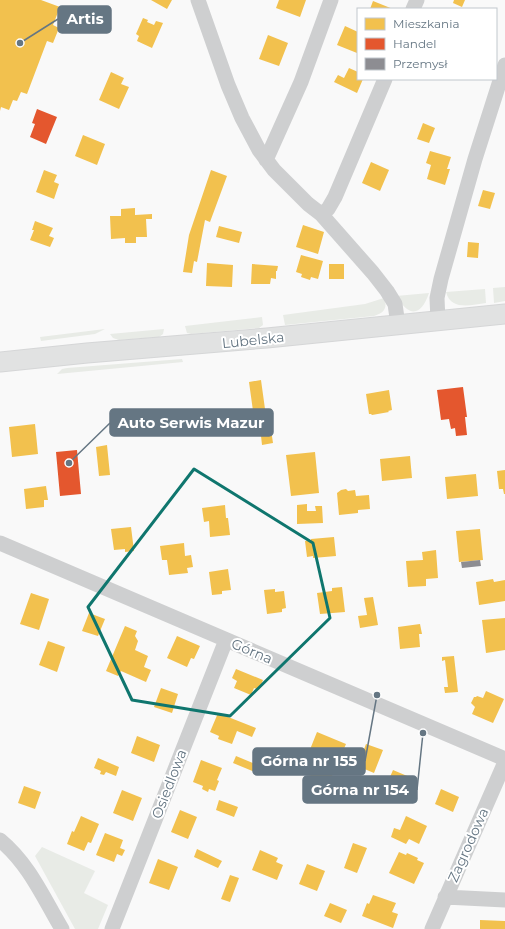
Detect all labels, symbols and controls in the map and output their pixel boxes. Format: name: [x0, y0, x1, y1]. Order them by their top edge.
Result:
callout: Artis: [58, 6, 111, 33]
legend: [357, 8, 497, 80]
text: Artis: [65, 9, 104, 28]
text: Mieszkania: [393, 16, 459, 31]
text: Handel: [393, 36, 437, 51]
text: Przemysł: [393, 56, 448, 71]
street label: Lubelska: [221, 328, 285, 352]
callout: Auto Serwis Mazur: [110, 409, 273, 436]
text: Auto Serwis Mazur: [117, 413, 265, 432]
street label: Górna: [229, 634, 275, 668]
street label: Osiedlowa: [148, 747, 190, 821]
callout: Górna nr 155: [253, 748, 365, 775]
text: Górna nr 155: [261, 751, 357, 770]
callout: Górna nr 154: [303, 776, 417, 803]
text: Górna nr 154: [311, 780, 410, 799]
street label: Zagrodowa: [444, 805, 492, 885]

